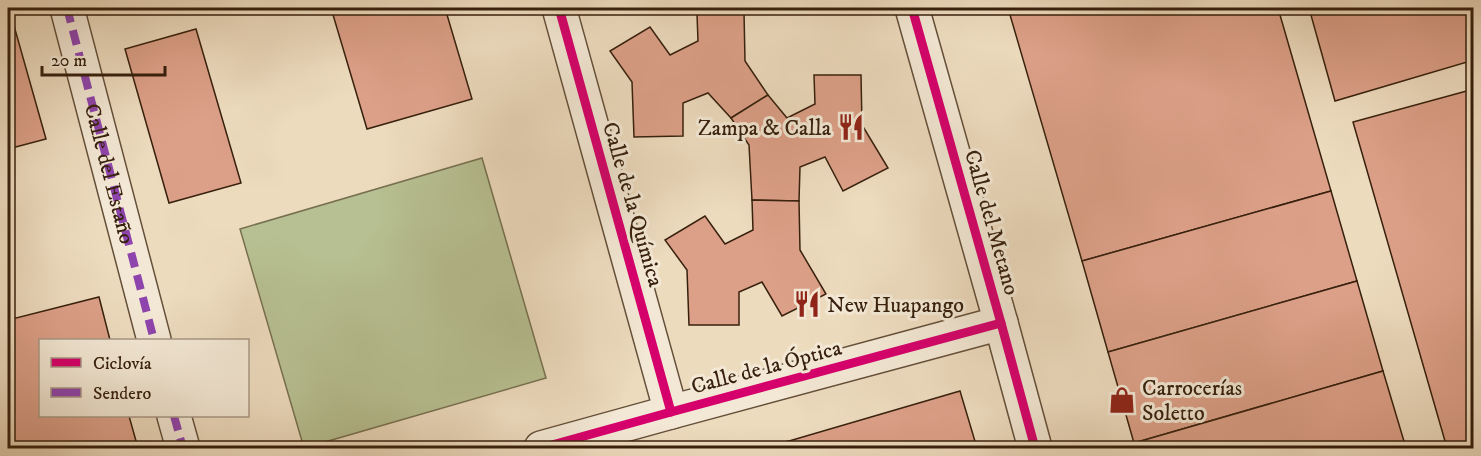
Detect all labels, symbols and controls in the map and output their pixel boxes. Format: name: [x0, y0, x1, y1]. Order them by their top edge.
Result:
scale bar: [42, 39, 165, 77]
text: 20 m: [51, 50, 87, 72]
street label: Calle del Estaño: [78, 101, 140, 247]
restaurant icon: Zampa & Calla: [836, 112, 866, 142]
place label: Zampa & Calla: [698, 115, 832, 142]
street label: Calle de la Química: [596, 119, 669, 290]
street label: Calle del Metano: [958, 147, 1025, 298]
restaurant icon: New Huapango: [792, 289, 822, 319]
place label: New Huapango: [827, 292, 964, 319]
street label: Calle de la Óptica: [688, 333, 845, 400]
legend: [39, 339, 249, 417]
text: Ciclovía: [93, 353, 152, 375]
place label: Carrocerías Soletto: [1142, 375, 1242, 427]
text: Sendero: [93, 383, 151, 405]
shop icon: Carrocerías Soletto: [1107, 385, 1137, 415]

